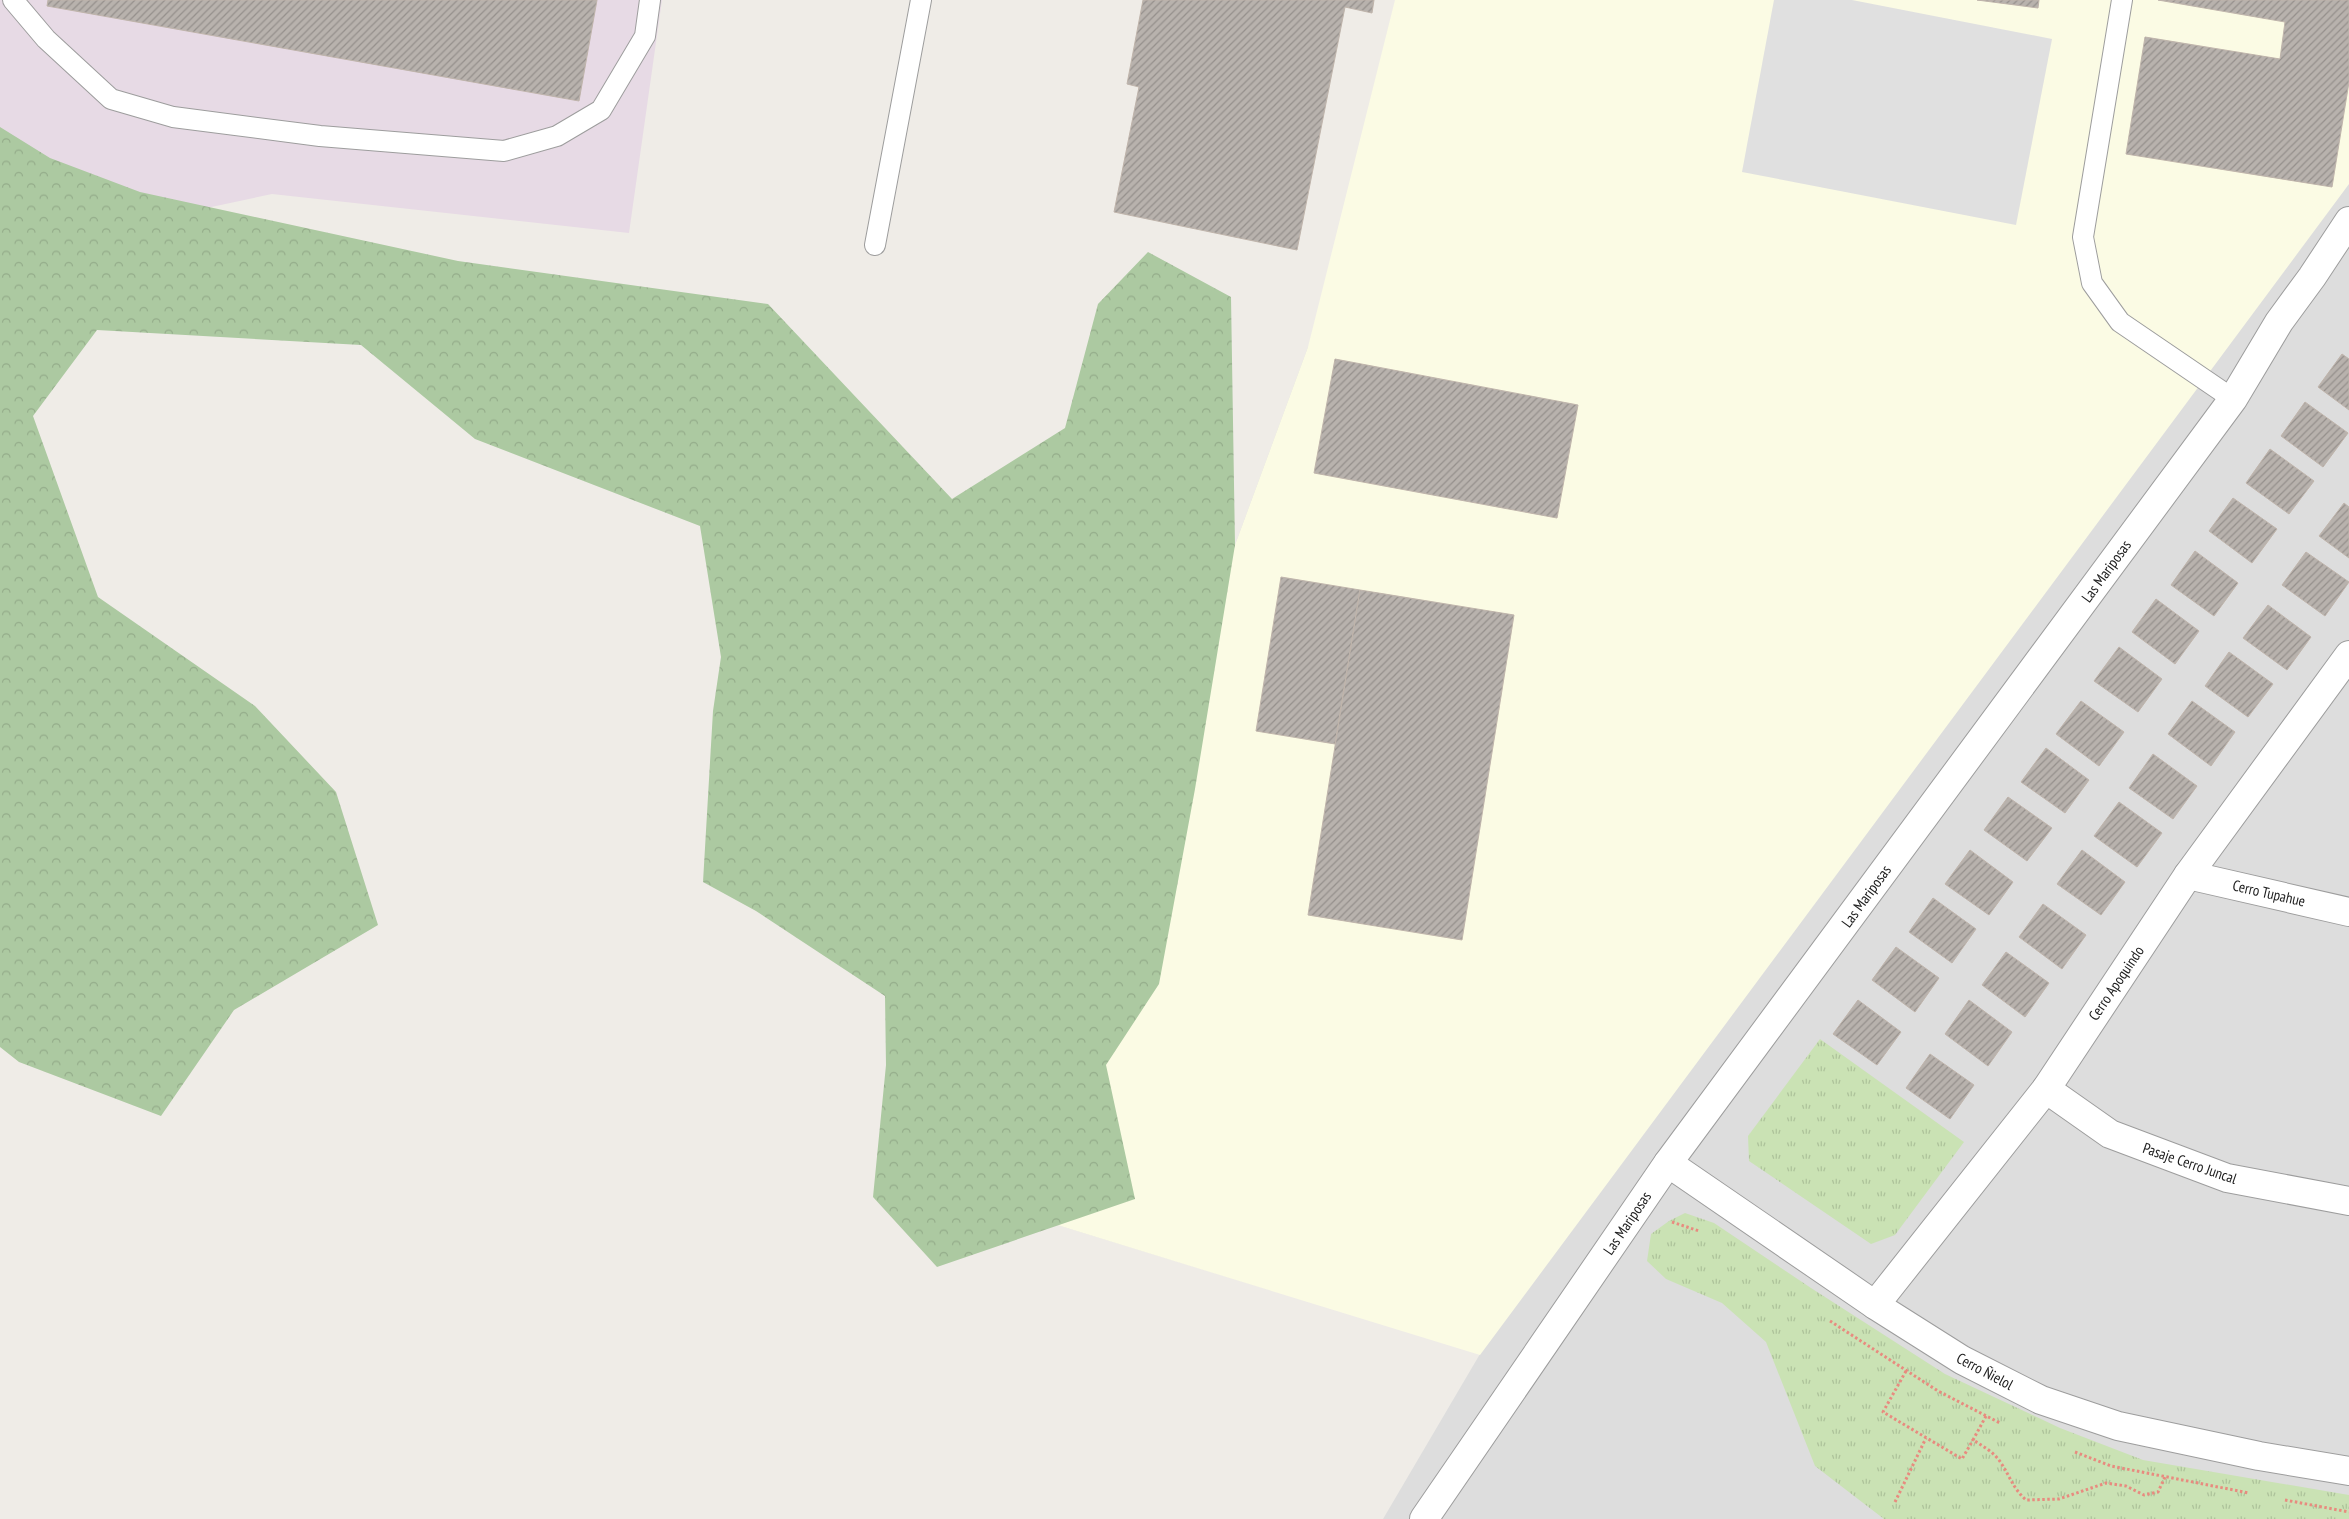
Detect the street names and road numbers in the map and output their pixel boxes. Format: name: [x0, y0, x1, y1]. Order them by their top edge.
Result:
street label: Las Mariposas: [2077, 536, 2135, 606]
street label: Las Mariposas: [1837, 861, 1895, 931]
street label: Cerro Tupahue: [2231, 875, 2307, 911]
street label: Cerro Apoquindo: [2084, 942, 2148, 1024]
street label: Pasaje Cerro Juncal: [2141, 1138, 2240, 1188]
street label: Las Mariposas: [1599, 1188, 1655, 1258]
street label: Cerro Ñielol: [1953, 1348, 2017, 1394]

